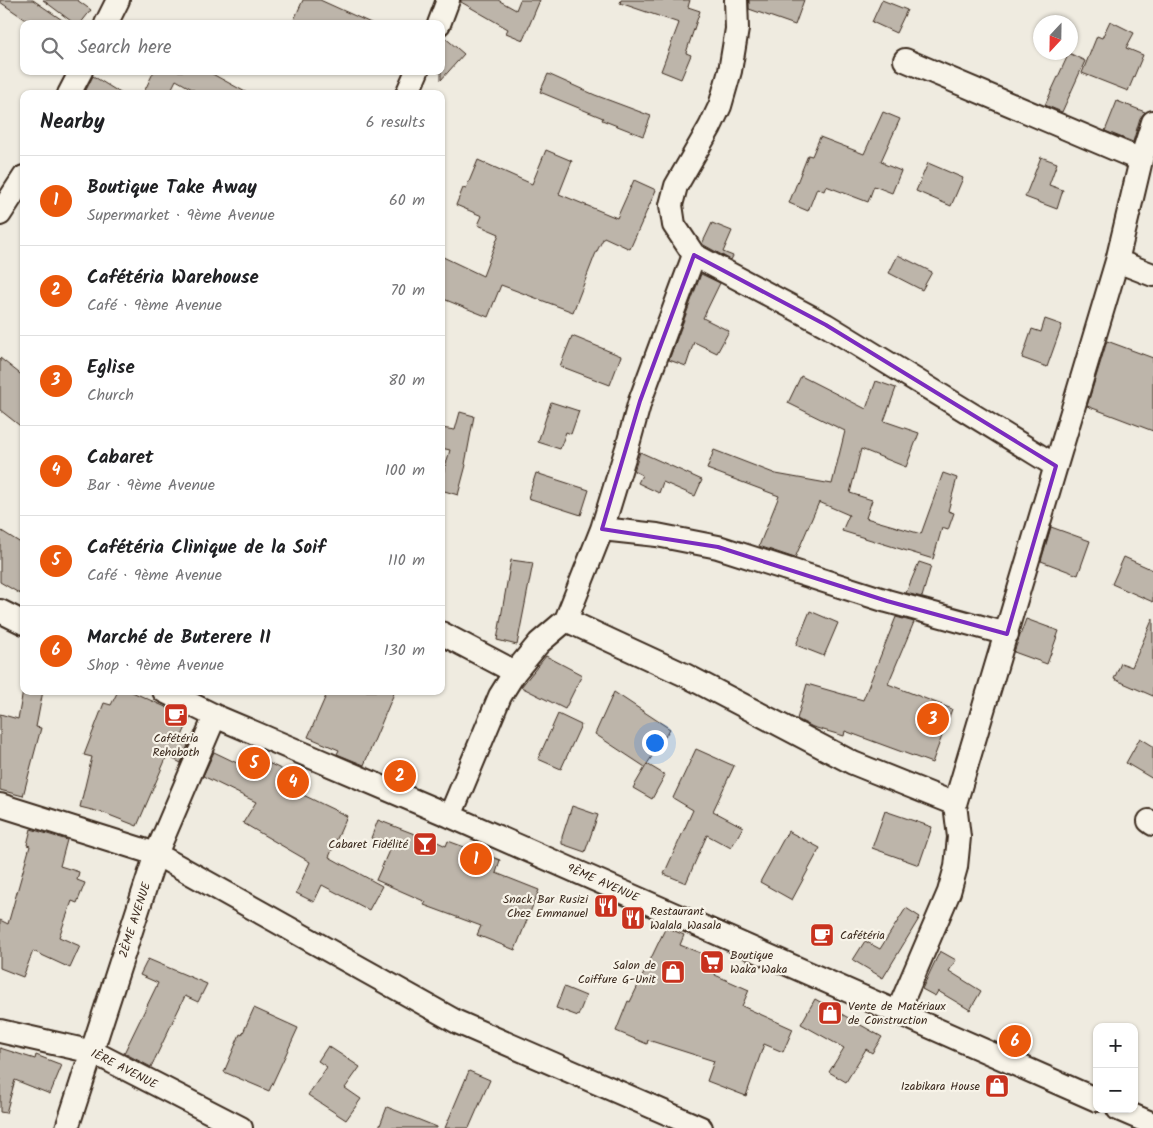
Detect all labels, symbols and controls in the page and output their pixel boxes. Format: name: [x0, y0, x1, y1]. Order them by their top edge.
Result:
north arrow: [1033, 15, 1078, 60]
search box: [20, 20, 445, 75]
text: Search here: [78, 33, 172, 63]
icon: search: [38, 34, 66, 62]
text: Nearby: [40, 106, 105, 139]
text: 6 results: [366, 110, 425, 135]
text: Boutique Take Away: [87, 173, 257, 203]
text: 1: [54, 188, 58, 213]
text: 60 m: [389, 188, 425, 213]
text: Supermarket · 9ème Avenue: [87, 203, 275, 228]
text: Cafétéria Warehouse: [87, 263, 259, 293]
text: 2: [51, 278, 61, 303]
text: 70 m: [390, 278, 425, 303]
text: Café · 9ème Avenue: [87, 293, 222, 318]
text: Eglise: [87, 353, 135, 383]
text: 3: [52, 368, 60, 393]
text: 80 m: [388, 368, 425, 393]
text: Church: [87, 383, 134, 408]
text: Cabaret: [87, 443, 154, 473]
text: 4: [52, 458, 60, 483]
text: 100 m: [385, 458, 425, 483]
text: Bar · 9ème Avenue: [87, 473, 215, 498]
text: Cafétéria Clinique de la Soif: [87, 533, 325, 563]
text: 5: [52, 548, 60, 573]
text: 110 m: [388, 548, 425, 573]
text: Café · 9ème Avenue: [87, 563, 222, 588]
text: Marché de Buterere II: [87, 623, 271, 653]
text: 6: [52, 638, 60, 663]
text: 130 m: [384, 638, 425, 663]
text: Shop · 9ème Avenue: [87, 653, 224, 678]
pin: 3: [917, 700, 949, 738]
cafe icon: Cafétéria Rehoboth: [163, 702, 189, 728]
place label: Cafétéria Rehoboth: [152, 729, 200, 762]
your location: [642, 730, 668, 756]
pin: 5: [238, 744, 270, 782]
pin: 2: [384, 757, 416, 795]
pin: 4: [277, 763, 309, 801]
bar icon: Cabaret Fidélité: [412, 831, 438, 857]
place label: Cabaret Fidélité: [328, 835, 409, 854]
pin: 1: [460, 840, 492, 878]
street label: 9ÈME AVENUE: [564, 859, 643, 908]
street label: 2ÈME AVENUE: [114, 879, 156, 960]
place label: Snack Bar Rusizi Chez Emmanuel: [503, 890, 589, 923]
restaurant icon: Snack Bar Rusizi Chez Emmanuel: [593, 893, 619, 919]
place label: Restaurant Walala Wasala: [650, 902, 722, 935]
restaurant icon: Restaurant Walala Wasala: [620, 905, 646, 931]
cafe icon: Cafétéria: [809, 922, 835, 948]
place label: Cafétéria: [840, 926, 885, 945]
place label: Boutique Waka Waka: [730, 946, 788, 979]
supermarket icon: Boutique Waka Waka: [699, 949, 725, 975]
place label: Salon de Coiffure G-Unit: [578, 956, 657, 989]
shop icon: Salon de Coiffure G-Unit: [660, 959, 686, 985]
place label: Vente de Matériaux de Construction: [848, 997, 946, 1030]
shop icon: Vente de Matériaux de Construction: [817, 1000, 843, 1026]
pin: 6: [999, 1022, 1031, 1060]
map controls: [1093, 1023, 1138, 1113]
button: +: [1093, 1023, 1138, 1068]
street label: 1ÈRE AVENUE: [87, 1044, 162, 1094]
button: −: [1093, 1068, 1138, 1113]
shop icon: Izabikara House: [984, 1073, 1010, 1099]
place label: Izabikara House: [901, 1077, 981, 1096]

